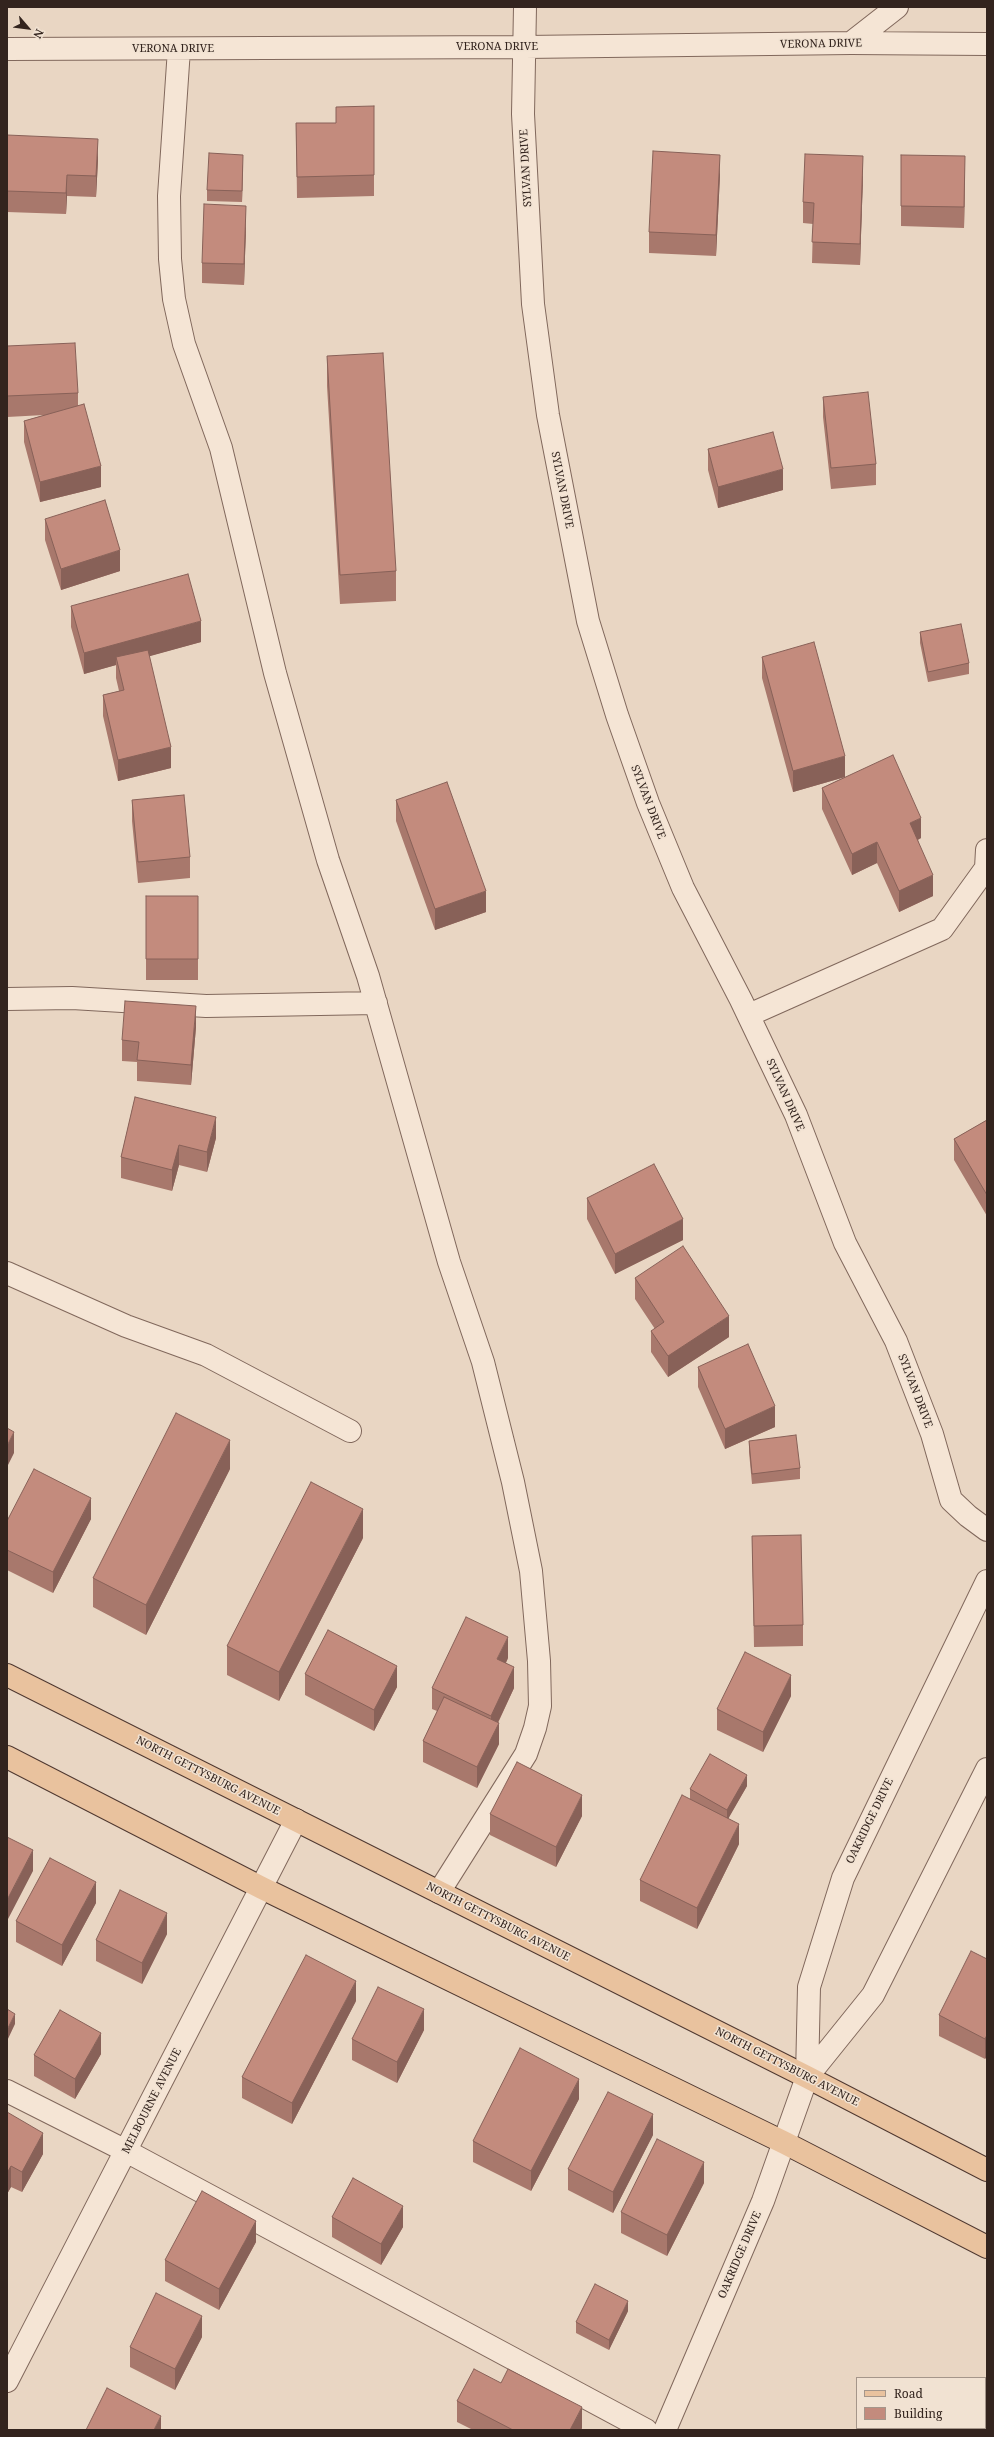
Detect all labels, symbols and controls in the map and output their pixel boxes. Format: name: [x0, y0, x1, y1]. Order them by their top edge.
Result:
north arrow: [8, 8, 48, 48]
text: N: [30, 27, 48, 41]
street label: VERONA DRIVE: [780, 37, 862, 51]
street label: VERONA DRIVE: [456, 40, 538, 54]
street label: VERONA DRIVE: [132, 42, 214, 56]
street label: SYLVAN DRIVE: [517, 129, 535, 207]
street label: SYLVAN DRIVE: [548, 450, 576, 530]
street label: SYLVAN DRIVE: [628, 763, 668, 841]
street label: SYLVAN DRIVE: [763, 1057, 807, 1133]
street label: SYLVAN DRIVE: [895, 1352, 935, 1430]
street label: NORTH GETTYSBURG AVENUE: [134, 1734, 282, 1818]
street label: OAKRIDGE DRIVE: [844, 1776, 896, 1866]
street label: NORTH GETTYSBURG AVENUE: [424, 1880, 572, 1964]
street label: NORTH GETTYSBURG AVENUE: [713, 2025, 861, 2109]
street label: MELBOURNE AVENUE: [120, 2046, 184, 2156]
street label: OAKRIDGE DRIVE: [716, 2209, 764, 2301]
legend: [856, 2377, 986, 2429]
text: Road: [894, 2385, 923, 2402]
text: Building: [894, 2405, 942, 2422]

